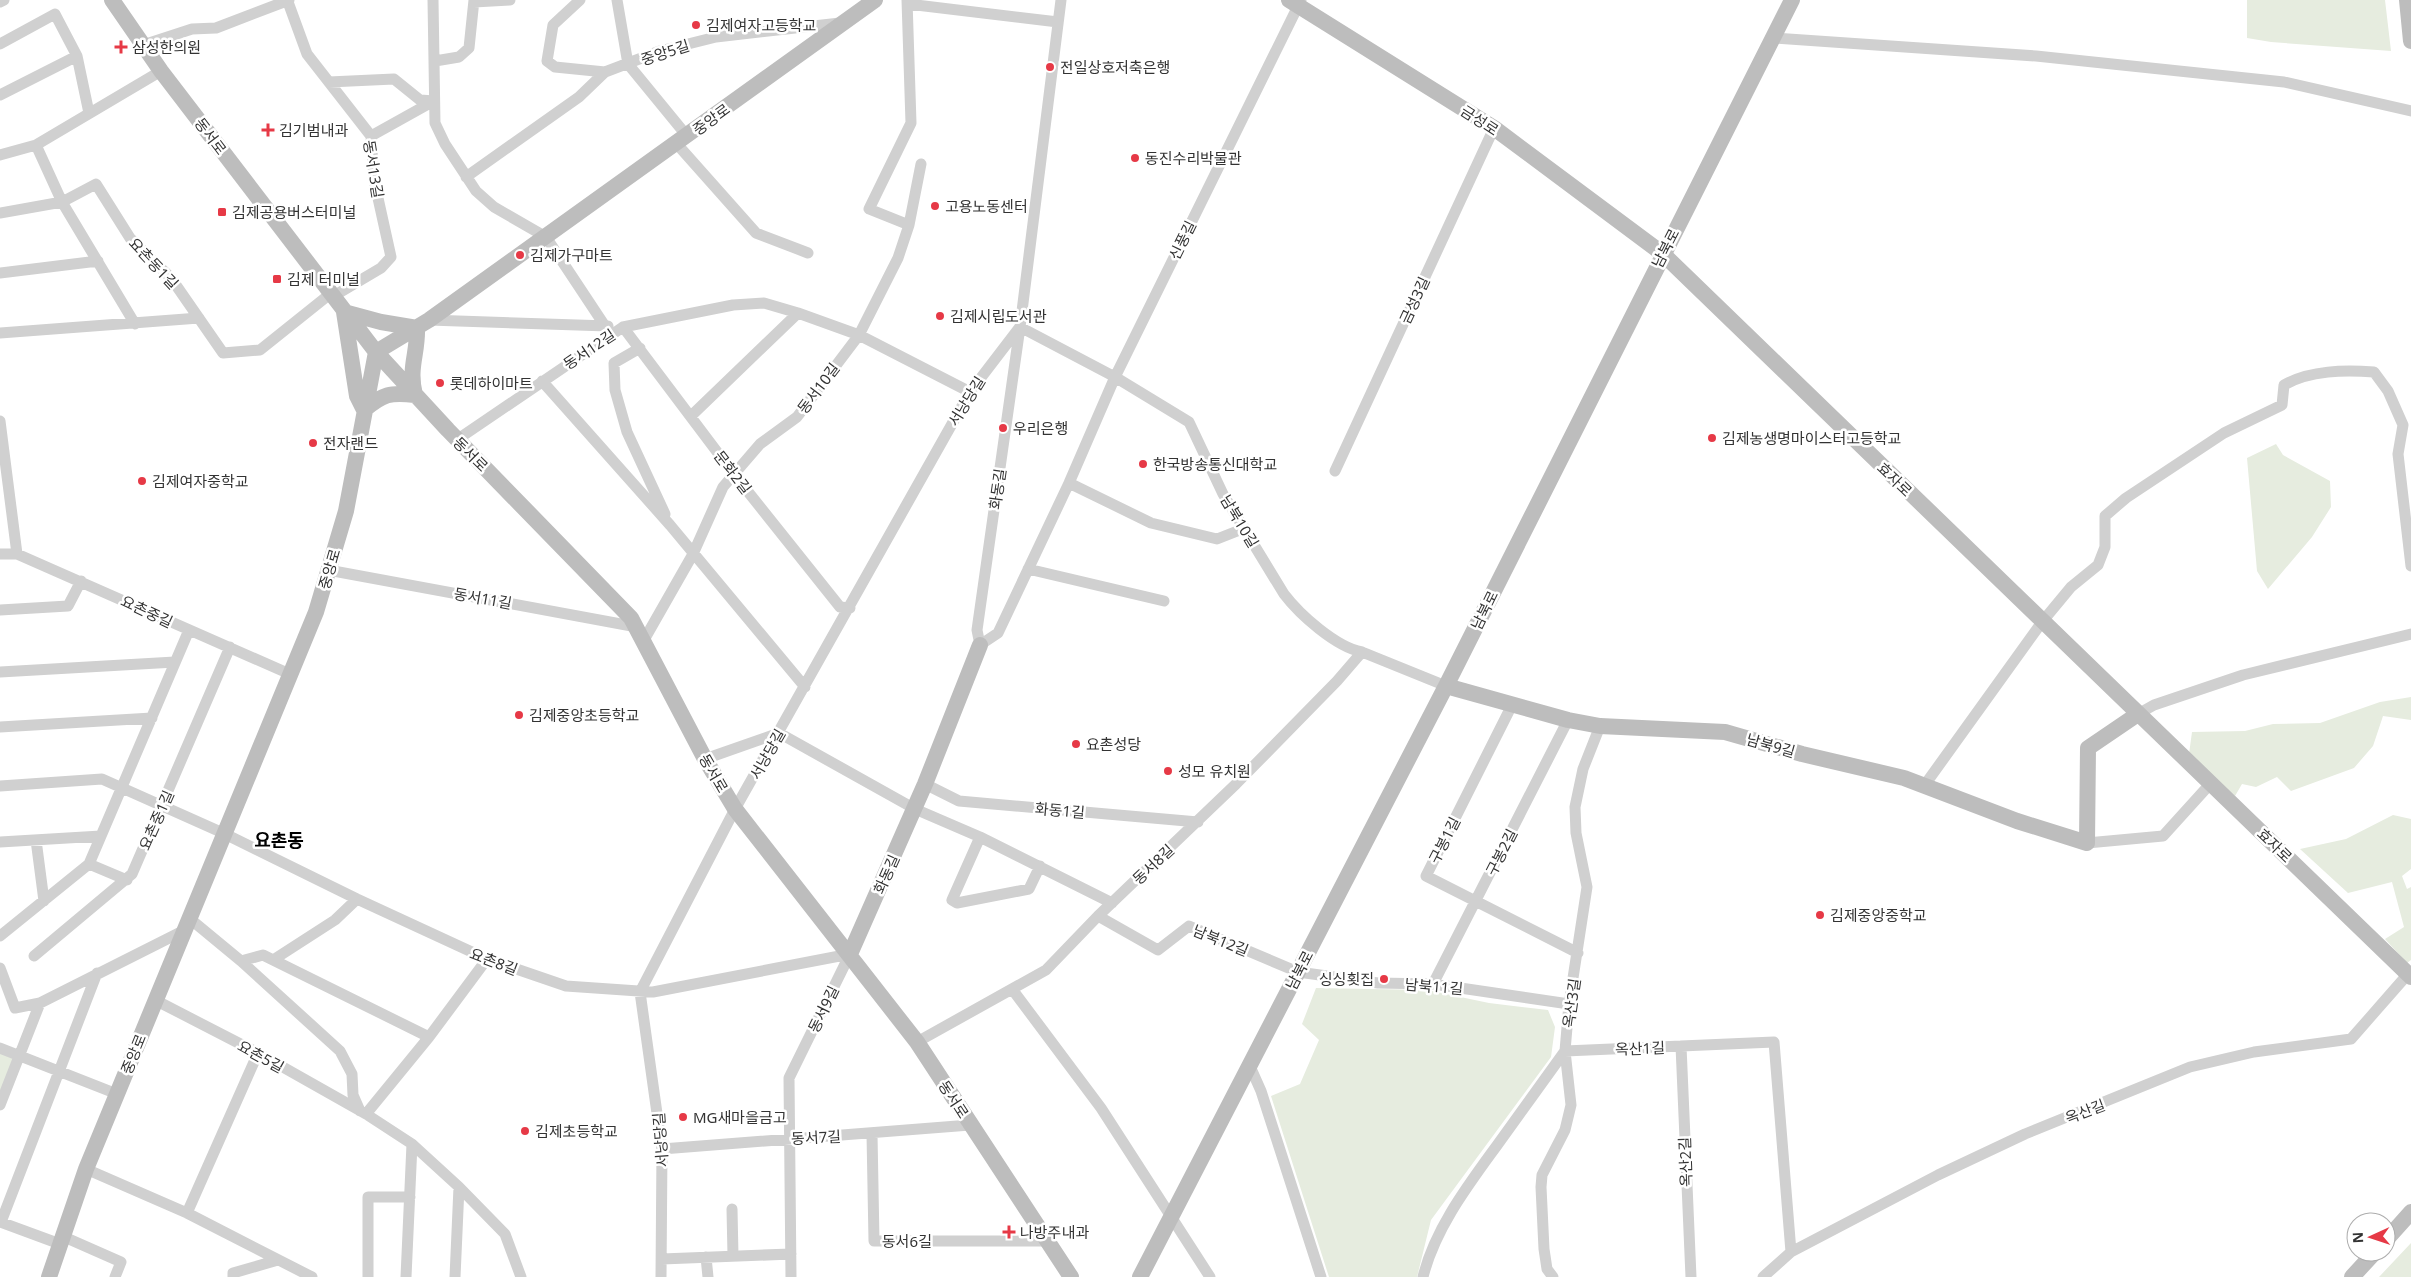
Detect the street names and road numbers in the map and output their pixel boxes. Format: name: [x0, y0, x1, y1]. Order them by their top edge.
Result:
street label: 중앙5길: [638, 35, 692, 69]
street label: 중앙로: [688, 99, 734, 139]
street label: 금성로: [1457, 100, 1503, 140]
street label: 동서로: [191, 113, 231, 159]
street label: 동서13길: [360, 139, 388, 199]
street label: 신풍길: [1164, 217, 1200, 263]
street label: 남북로: [1647, 225, 1683, 271]
street label: 요촌동1길: [125, 233, 183, 293]
street label: 금성3길: [1394, 273, 1434, 327]
street label: 동서12길: [559, 324, 619, 374]
street label: 동서10길: [792, 359, 844, 417]
street label: 서낭당길: [943, 372, 989, 430]
street label: 동서로: [449, 432, 493, 476]
street label: 문화2길: [710, 446, 756, 498]
street label: 효자로: [1873, 457, 1917, 501]
street label: 화동길: [984, 467, 1010, 511]
street label: 남북10길: [1216, 491, 1264, 551]
street label: 중앙로: [314, 546, 344, 592]
street label: 동서11길: [452, 583, 514, 613]
street label: 남북로: [1466, 587, 1502, 633]
street label: 요촌중길: [118, 590, 176, 632]
street label: 서낭당길: [745, 725, 789, 783]
street label: 남북9길: [1744, 728, 1798, 762]
street label: 동서로: [695, 750, 733, 796]
street label: 요촌중1길: [134, 787, 178, 853]
street label: 화동1길: [1034, 798, 1086, 822]
street label: 구봉1길: [1424, 813, 1464, 867]
street label: 효자로: [2253, 823, 2297, 867]
street label: 구봉2길: [1481, 825, 1521, 879]
street label: 동서8길: [1128, 840, 1178, 888]
street label: 화동길: [868, 851, 904, 897]
street label: 남북12길: [1190, 920, 1252, 960]
street label: 요촌8길: [467, 943, 521, 979]
street label: 남북로: [1281, 947, 1317, 993]
street label: 남북11길: [1404, 973, 1464, 999]
street label: 옥산3길: [1558, 977, 1584, 1029]
street label: 동서9길: [803, 982, 843, 1036]
street label: 중앙로: [116, 1031, 150, 1077]
street label: 요촌5길: [234, 1035, 288, 1077]
street label: 옥산1길: [1615, 1037, 1665, 1059]
street label: 동서로: [934, 1076, 974, 1122]
street label: 옥산길: [2062, 1094, 2108, 1128]
street label: 서낭당길: [648, 1112, 672, 1168]
street label: 동서7길: [791, 1126, 841, 1148]
street label: 옥산2길: [1674, 1137, 1696, 1187]
street label: 동서6길: [882, 1231, 932, 1251]

